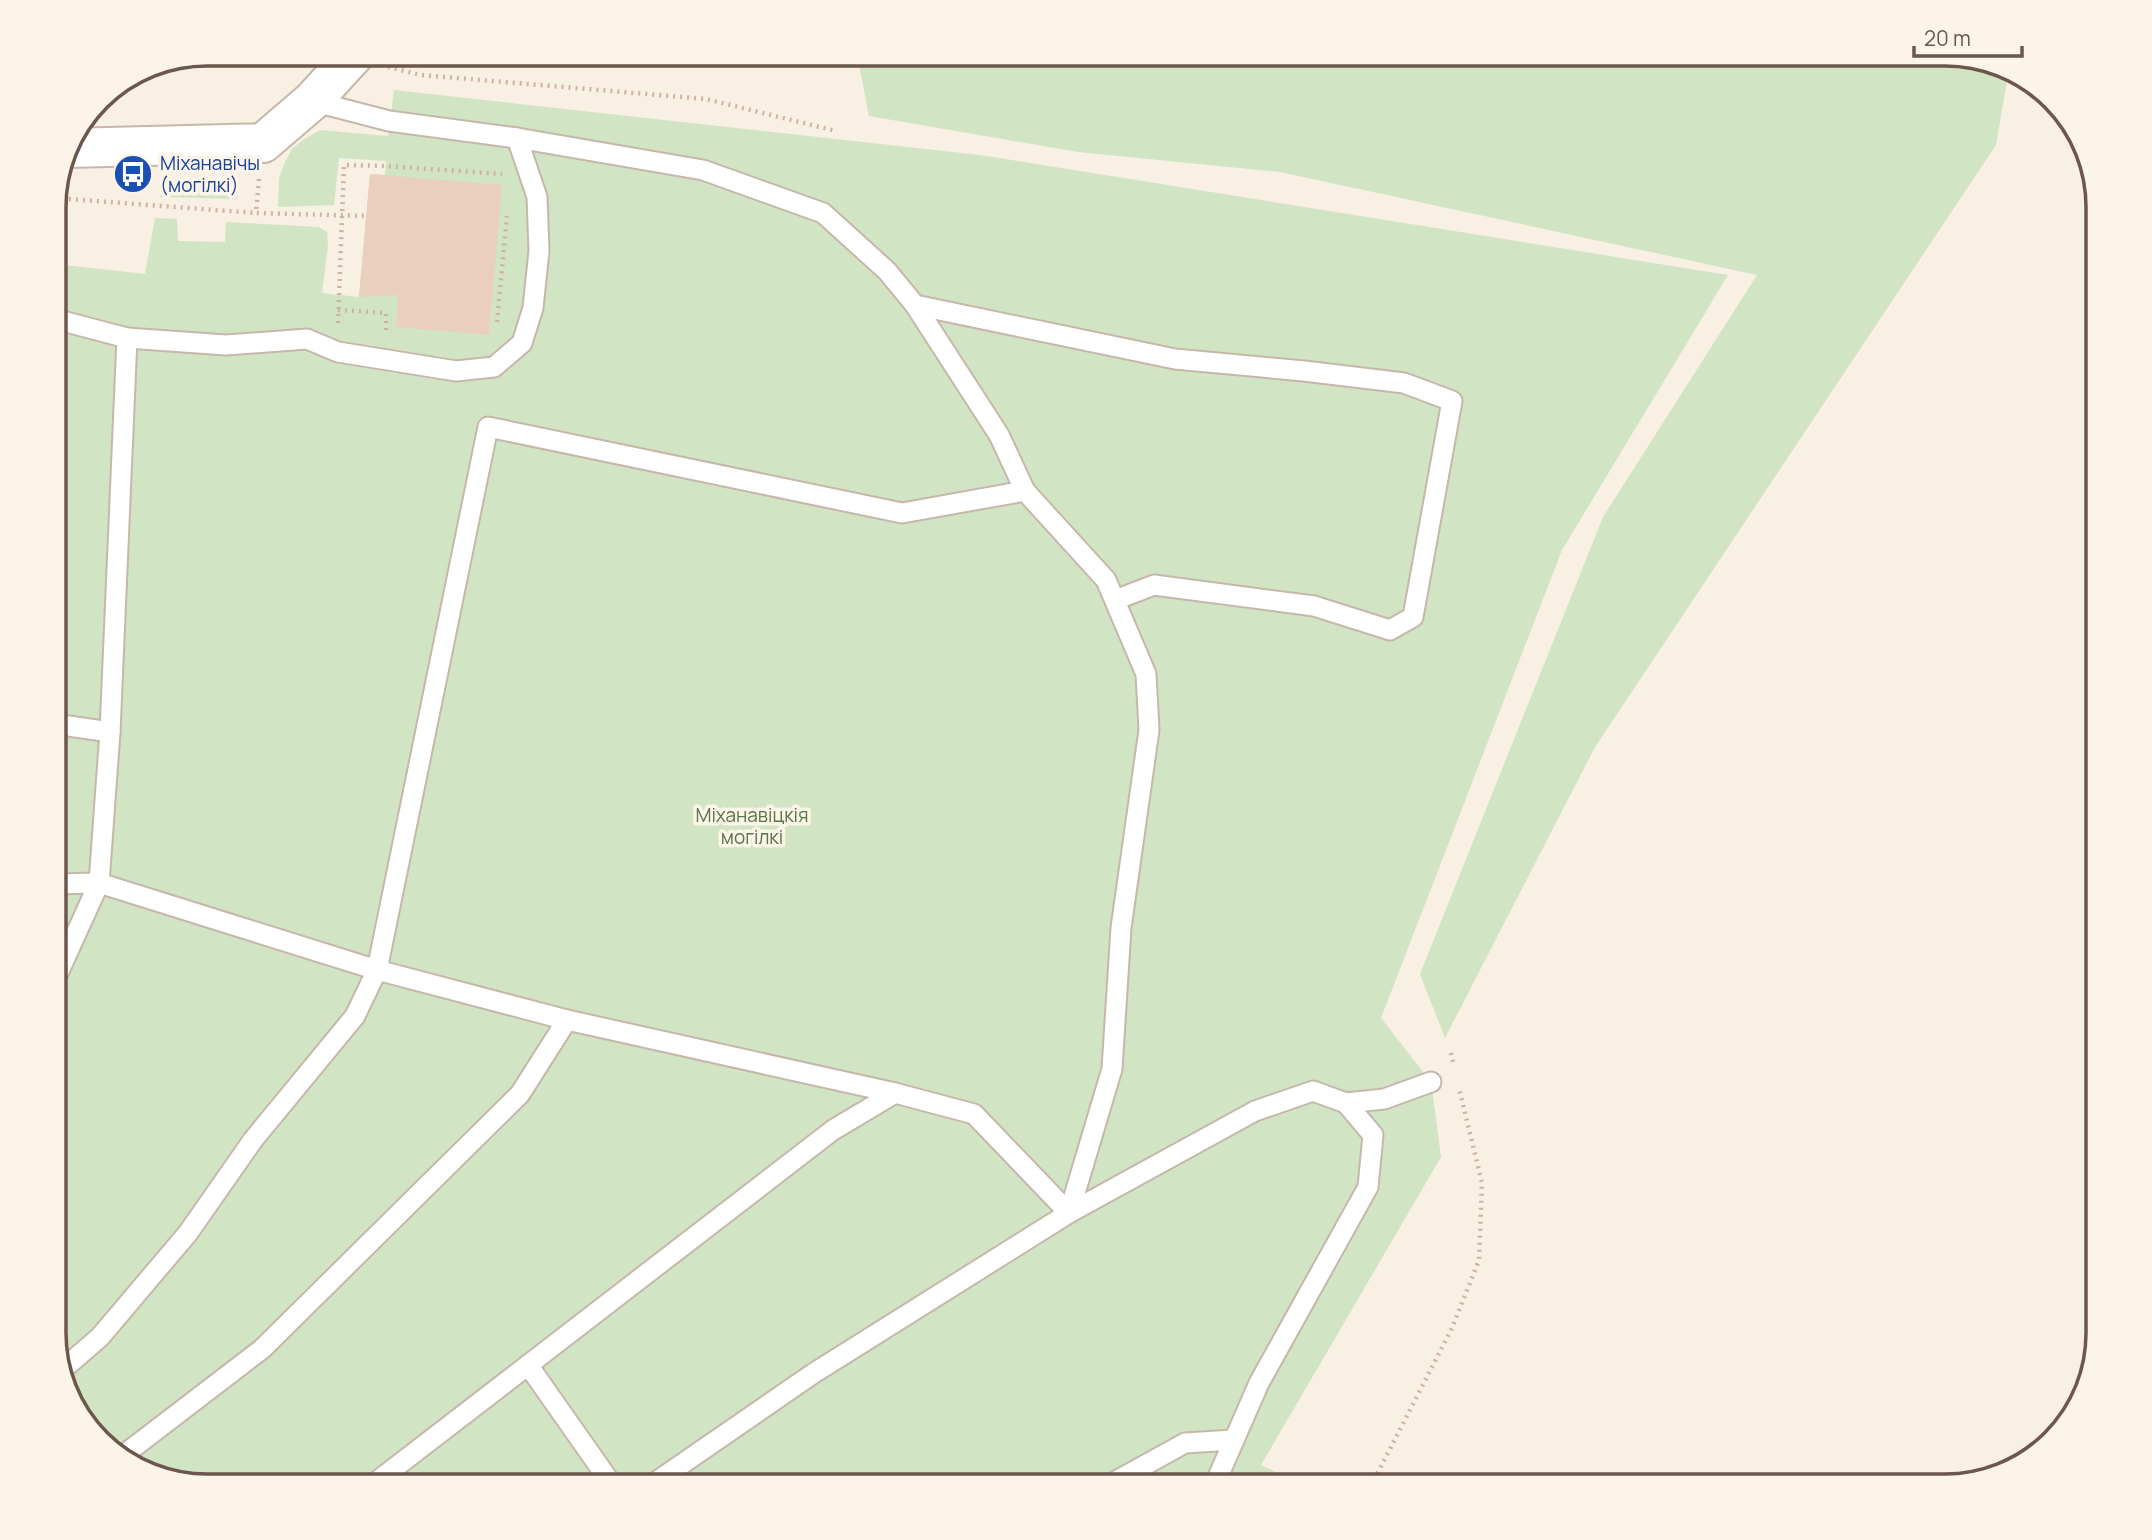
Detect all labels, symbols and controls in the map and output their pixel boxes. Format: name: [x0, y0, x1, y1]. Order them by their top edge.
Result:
scale bar: [1914, 14, 2022, 58]
text: 20 m: [1924, 24, 1971, 52]
place label: Міханавічы (могілкі): [160, 150, 260, 198]
bus stop icon: Міханавічы (могілкі): [112, 153, 154, 195]
park label: Міханавіцкія могілкі: [695, 802, 809, 850]

